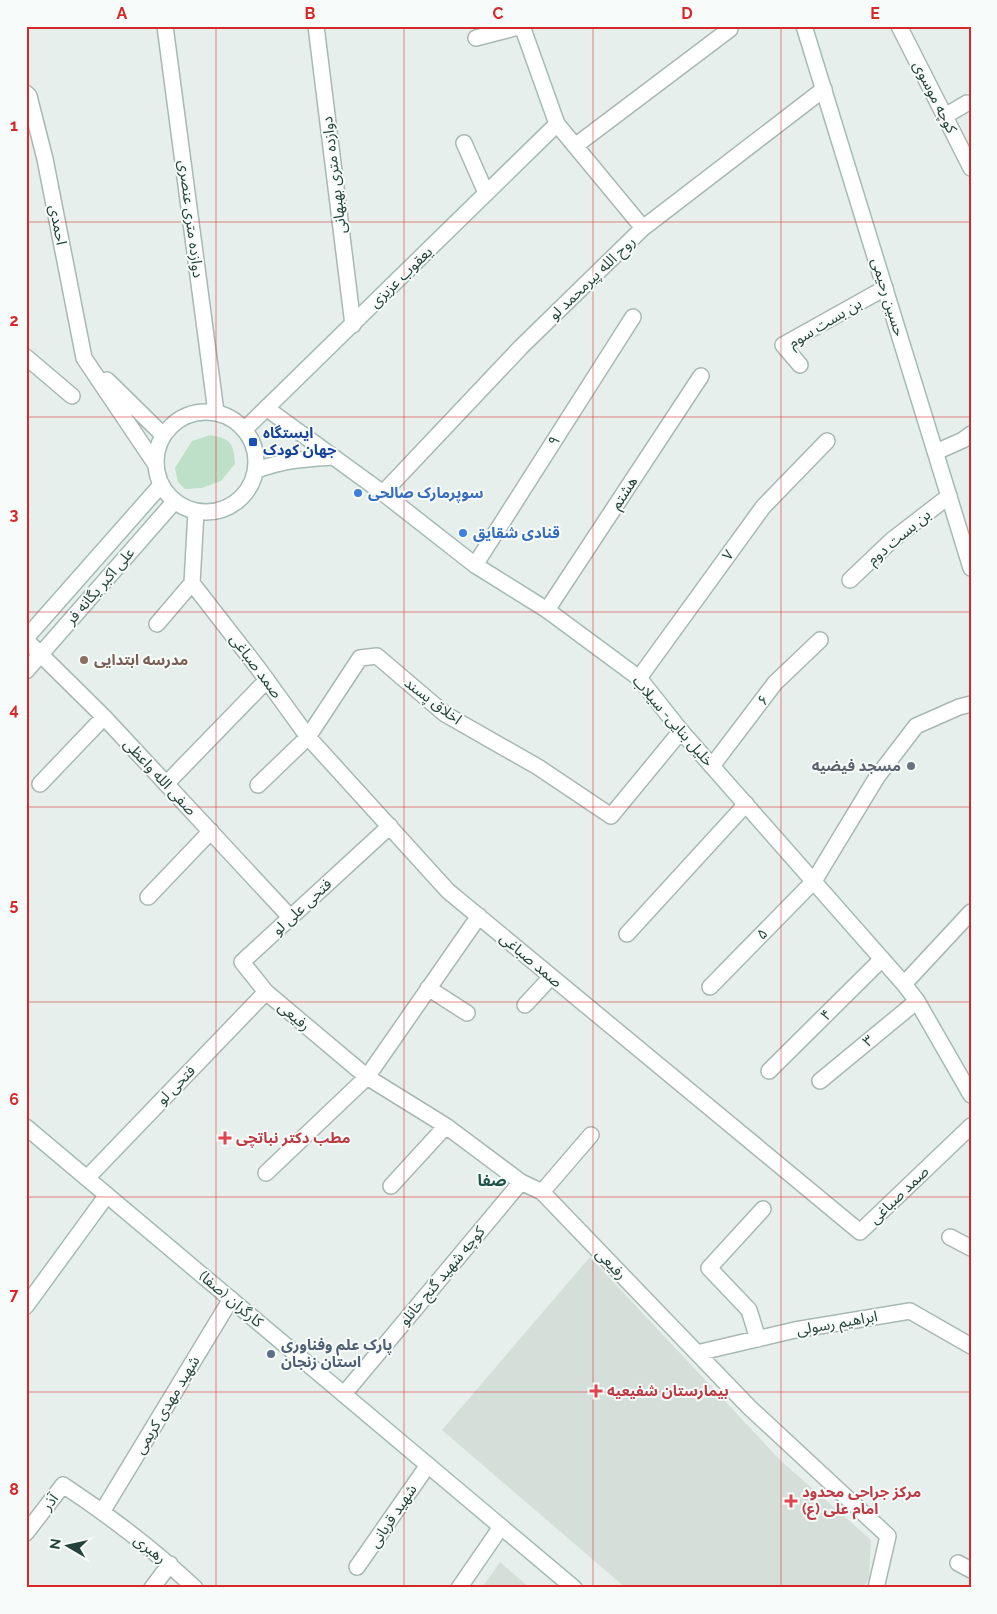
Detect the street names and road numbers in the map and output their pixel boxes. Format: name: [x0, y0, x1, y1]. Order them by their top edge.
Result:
street label: کوچه موسوی: [908, 58, 961, 137]
street label: دوازده متری بهبهانی: [318, 115, 350, 235]
street label: دوازده متری عنصری: [175, 159, 207, 279]
street label: احمدی: [45, 203, 71, 247]
street label: روح الله پیرمحمد لو: [545, 232, 641, 326]
street label: یعقوب عزیزی: [366, 243, 436, 311]
street label: حسین رحیمی: [868, 256, 908, 339]
street label: بن بست سوم: [785, 294, 866, 354]
street label: ۹: [544, 432, 564, 450]
street label: هشتم: [607, 473, 643, 514]
street label: بن بست دوم: [864, 505, 936, 570]
street label: علی اکبر یگانه فر: [61, 544, 139, 629]
street label: ۷: [718, 546, 738, 564]
street label: صمد صباغی: [226, 630, 286, 702]
street label: خلیل بنایی- سیلاب: [629, 672, 717, 770]
street label: اخلاق پسند: [400, 674, 465, 729]
street label: ۶: [753, 691, 773, 709]
street label: صفی الله واعظی: [120, 735, 200, 819]
street label: فتحی علی لو: [269, 875, 336, 939]
street label: ۵: [753, 925, 771, 943]
street label: صمد صباغی: [496, 929, 566, 991]
street label: رفیعی: [274, 997, 314, 1035]
street label: ۴: [817, 1006, 835, 1024]
street label: ۳: [859, 1031, 877, 1051]
street label: فتحی لو: [153, 1061, 199, 1108]
street label: صمد صباغی: [866, 1162, 932, 1228]
street label: کوچه شهید گنج خانلو: [395, 1222, 491, 1331]
street label: رفیعی: [592, 1245, 630, 1283]
street label: کارگران (صفا): [195, 1267, 267, 1332]
street label: ابراهیم رسولی: [795, 1307, 879, 1341]
street label: شهید مهدی کریمی: [131, 1352, 204, 1457]
street label: شهید قربانی: [365, 1481, 421, 1551]
street label: آذر: [37, 1490, 62, 1515]
street label: رهبری: [130, 1531, 170, 1567]

